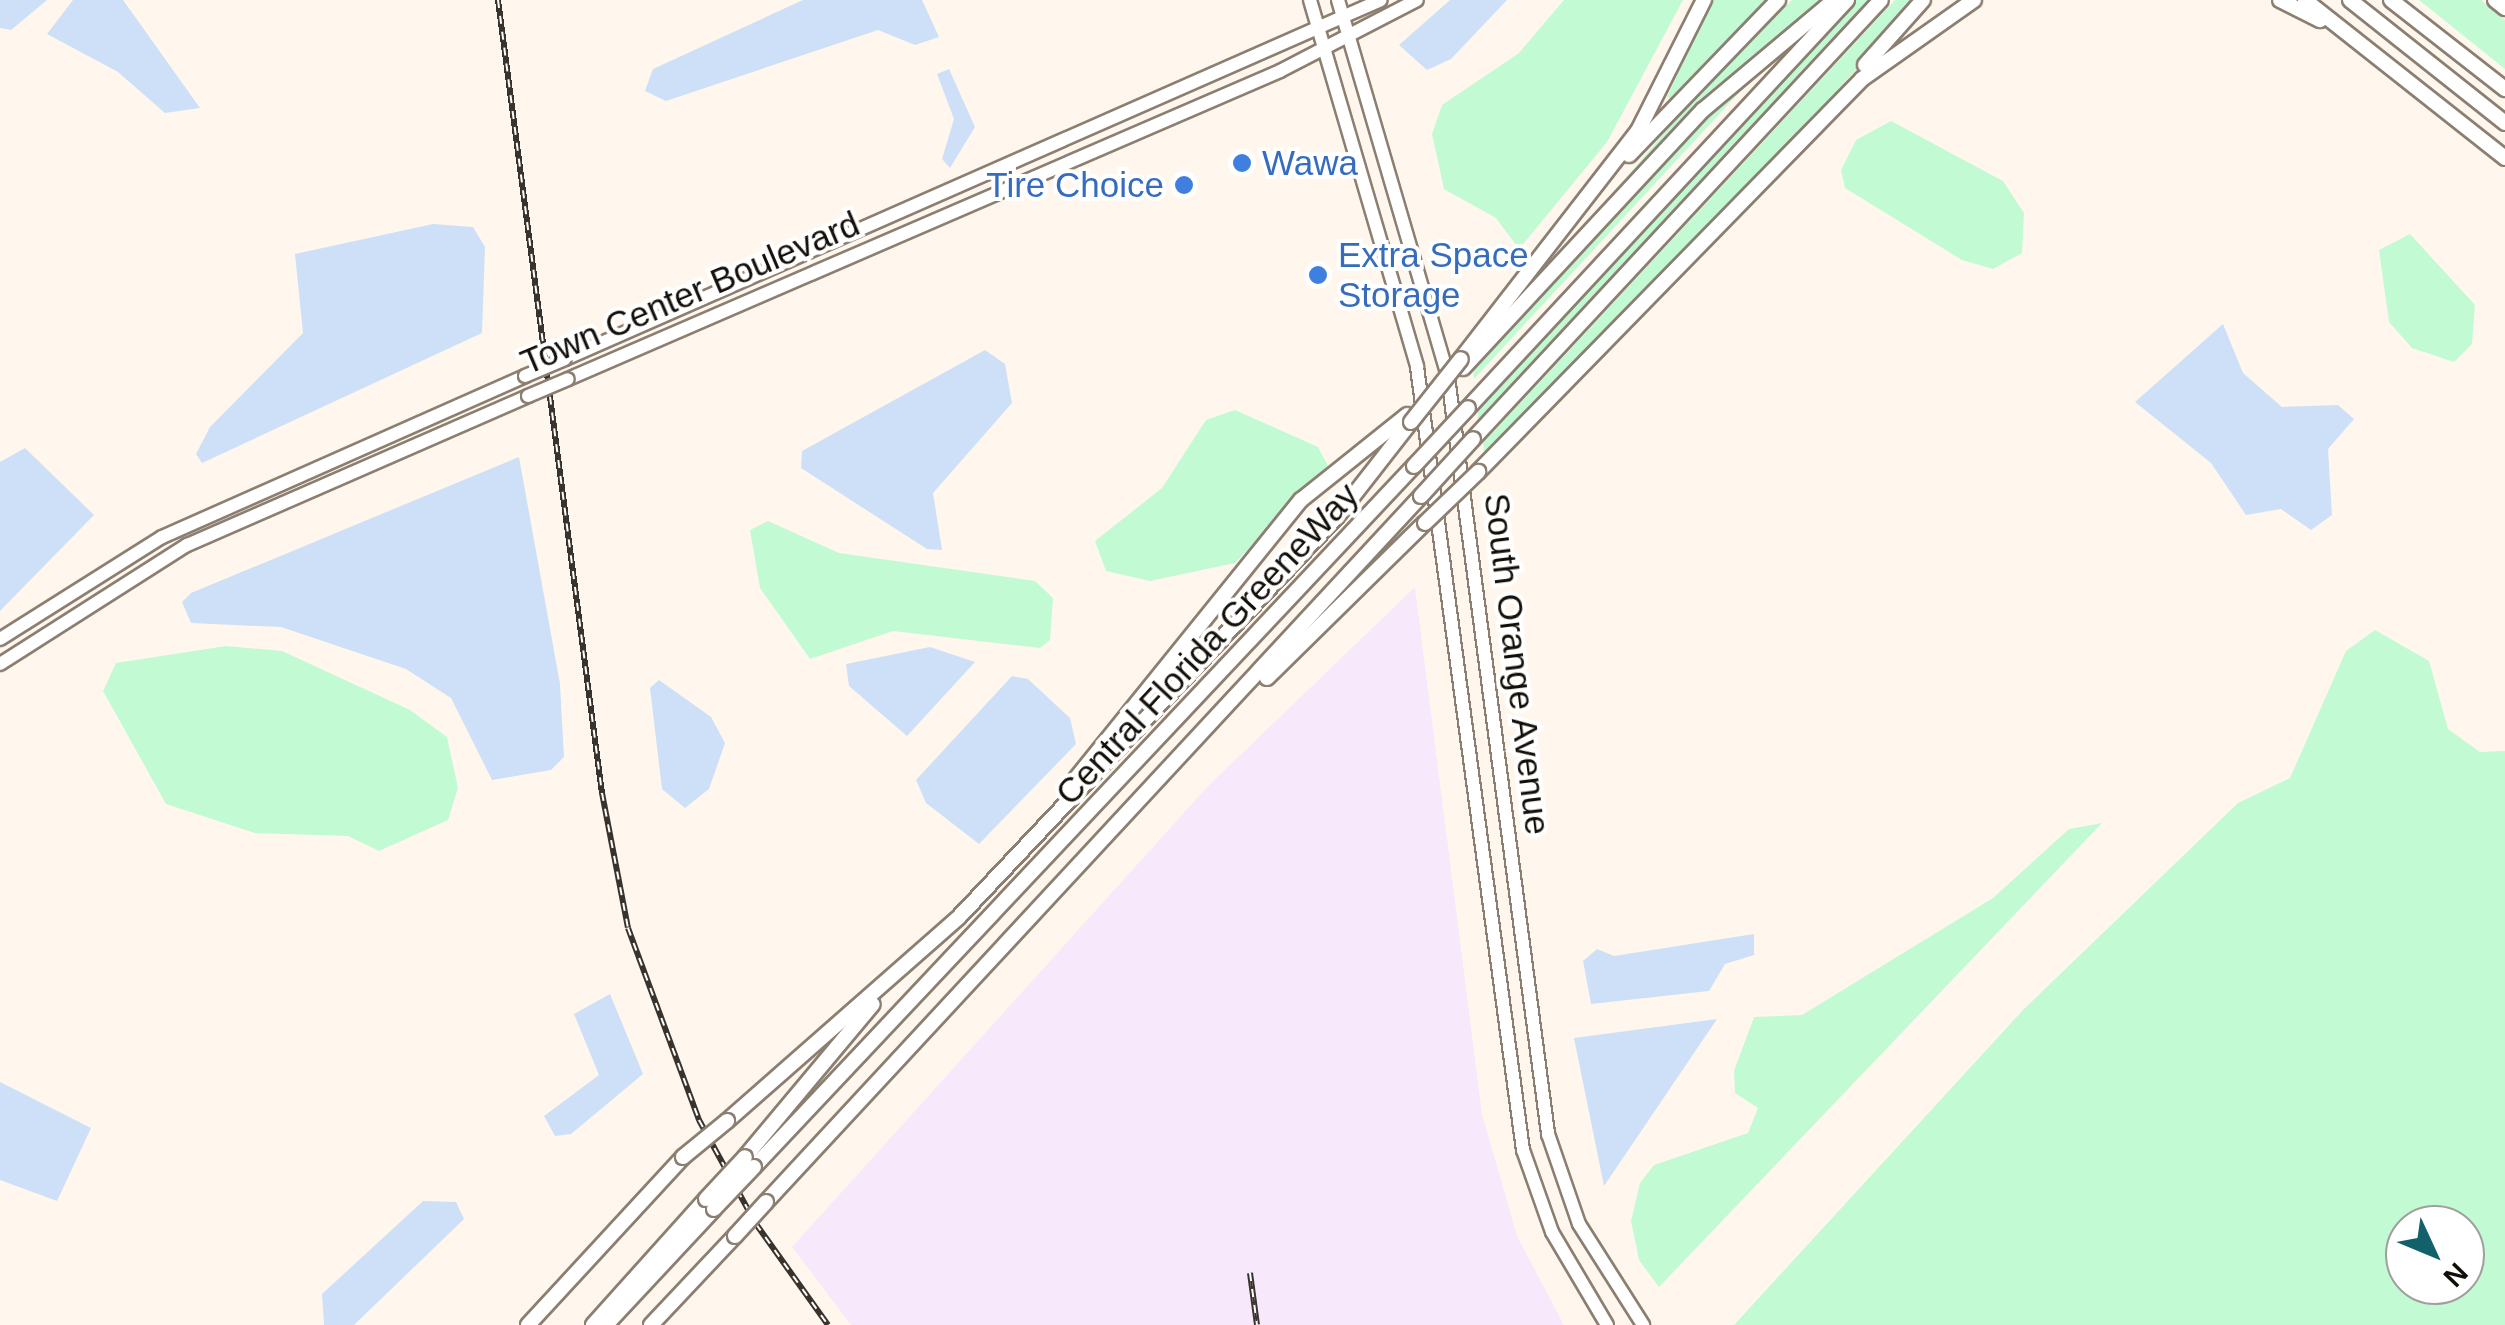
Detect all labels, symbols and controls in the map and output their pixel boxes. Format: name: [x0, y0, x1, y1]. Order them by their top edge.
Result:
place label: Wawa: [1262, 142, 1358, 184]
marker: Wawa: [1231, 152, 1253, 174]
place label: Tire Choice: [986, 164, 1164, 206]
marker: Tire Choice: [1173, 174, 1195, 196]
street label: Town Center Boulevard: [514, 203, 866, 383]
place label: Extra Space Storage: [1338, 234, 1529, 316]
marker: Extra Space Storage: [1307, 264, 1329, 286]
street label: Central Florida GreeneWay: [1047, 474, 1367, 814]
street label: South Orange Avenue: [1475, 490, 1559, 838]
north arrow: [2385, 1205, 2485, 1305]
text: N: [2437, 1257, 2474, 1293]

